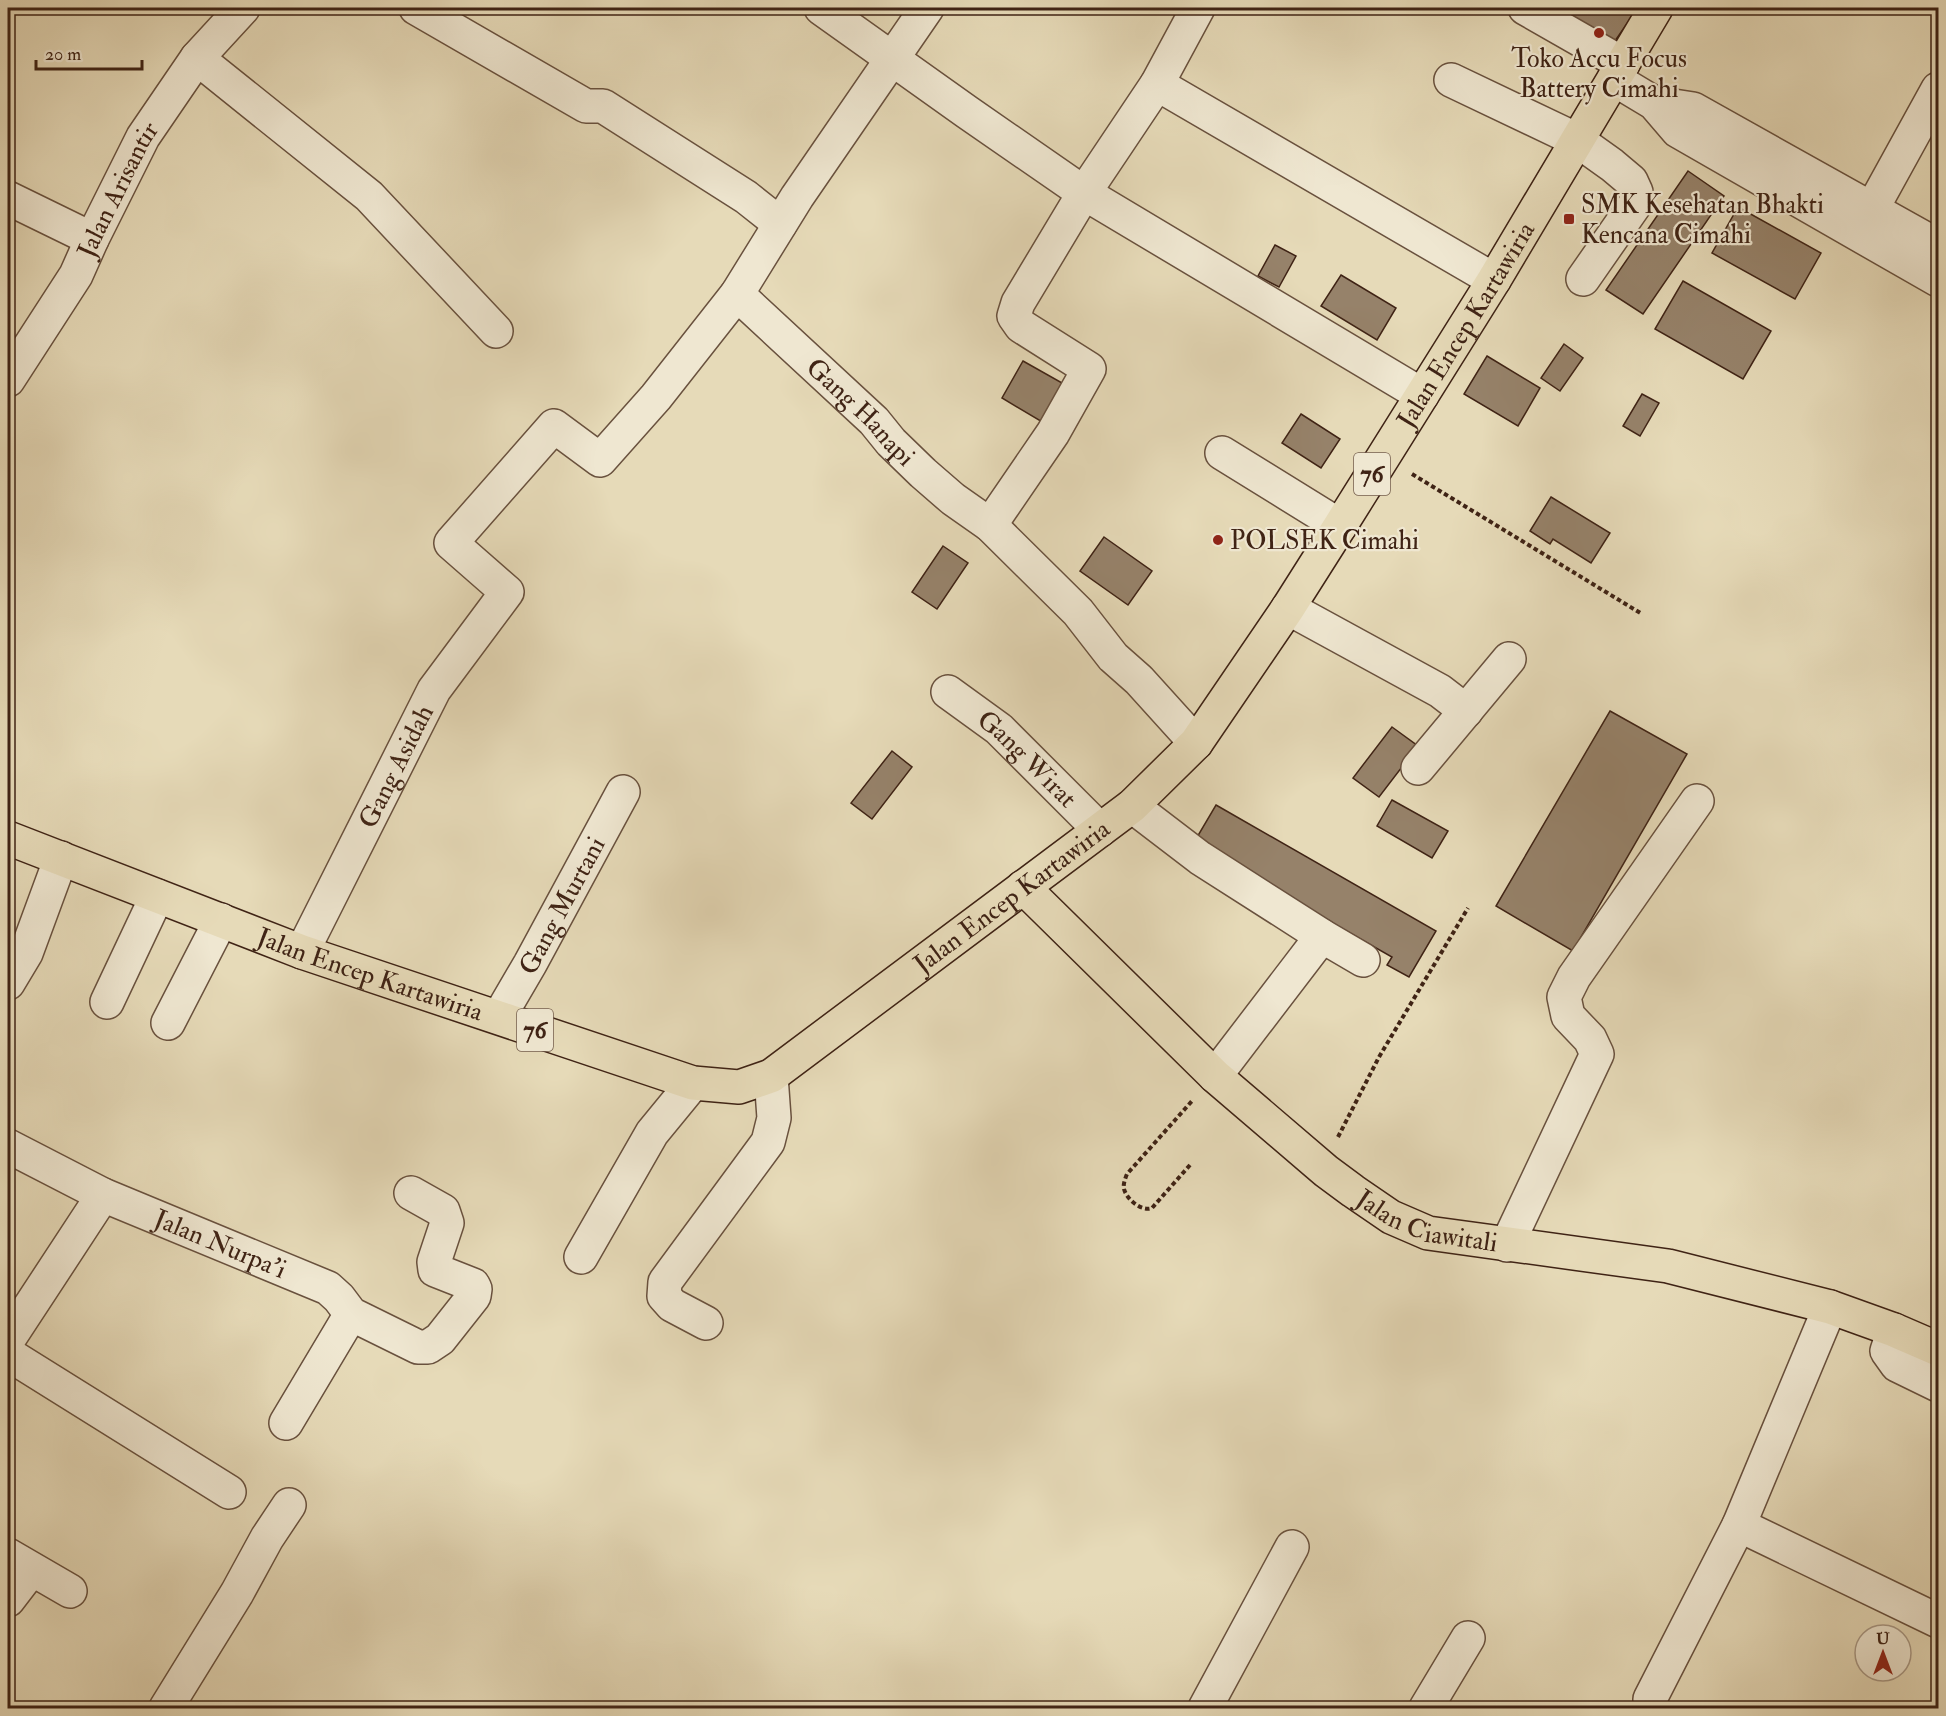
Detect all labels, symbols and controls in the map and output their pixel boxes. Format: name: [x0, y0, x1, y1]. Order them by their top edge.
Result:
marker: Toko Accu Focus Battery Cimahi: [1592, 26, 1606, 40]
scale bar: [36, 33, 142, 71]
text: 20 m: [45, 43, 81, 66]
place label: Toko Accu Focus Battery Cimahi: [1511, 43, 1687, 105]
street label: Jalan Arisantir: [70, 116, 166, 264]
place label: SMK Kesehatan Bhakti Kencana Cimahi: [1581, 189, 1824, 251]
marker: SMK Kesehatan Bhakti Kencana Cimahi: [1562, 212, 1576, 226]
street label: Jalan Encep Kartawiria: [1390, 216, 1542, 435]
street label: Gang Hanapi: [799, 352, 921, 473]
road number: 76: [1354, 453, 1390, 495]
place label: POLSEK Cimahi: [1230, 525, 1419, 557]
marker: POLSEK Cimahi: [1211, 533, 1225, 547]
street label: Gang Asidah: [352, 699, 441, 834]
street label: Gang Wirat: [971, 704, 1083, 815]
street label: Jalan Encep Kartawiria: [907, 813, 1117, 981]
street label: Gang Murtani: [512, 832, 613, 980]
street label: Jalan Encep Kartawiria: [251, 921, 487, 1029]
road number: 76: [517, 1009, 553, 1051]
street label: Jalan Ciawitali: [1349, 1182, 1499, 1259]
street label: Jalan Nurpa'i: [148, 1203, 291, 1286]
north arrow: [1853, 1623, 1913, 1683]
text: U: [1876, 1629, 1890, 1649]

